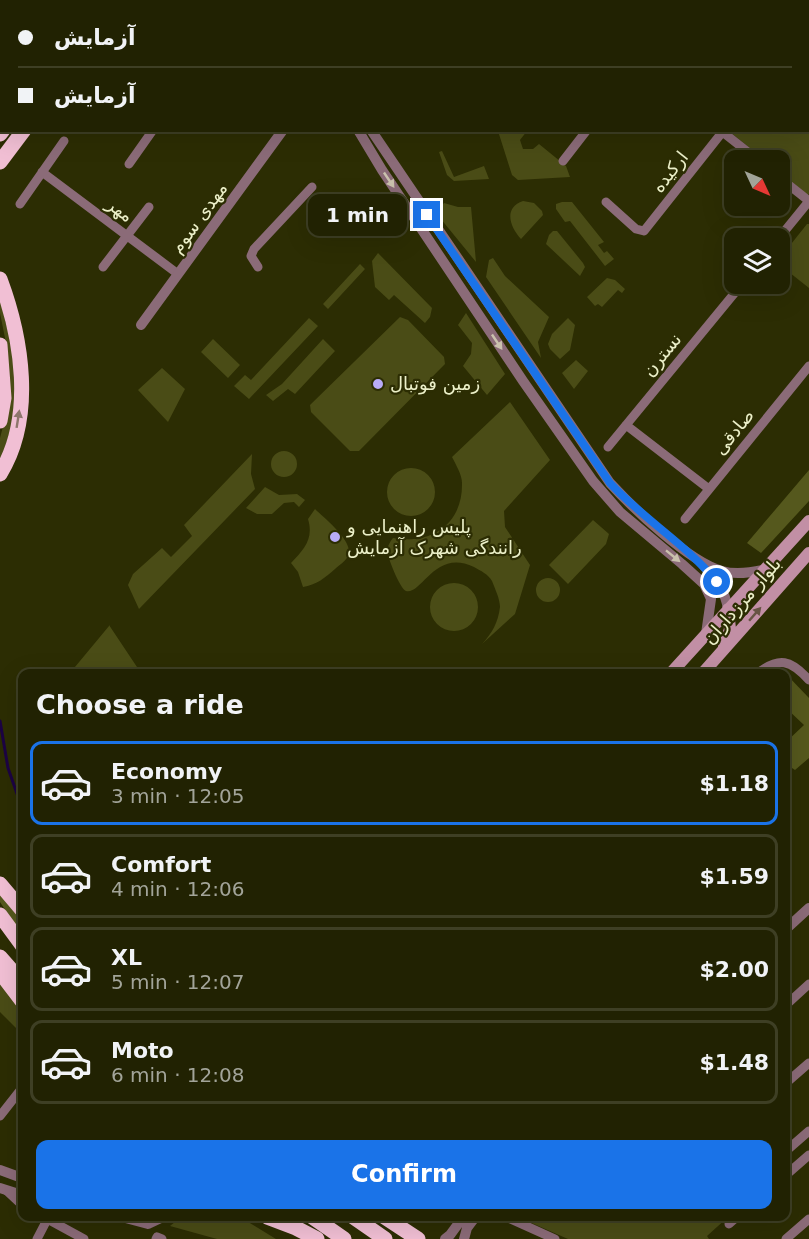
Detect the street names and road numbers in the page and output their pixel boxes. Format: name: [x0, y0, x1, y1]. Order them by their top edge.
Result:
street label: ارکیده: [647, 147, 692, 197]
street label: مهدی سوم: [166, 178, 232, 258]
street label: مهر: [101, 192, 138, 227]
street label: نسترن: [638, 329, 686, 381]
street label: صادقی: [709, 405, 758, 459]
street label: بلوار مرزداران: [698, 553, 786, 649]

